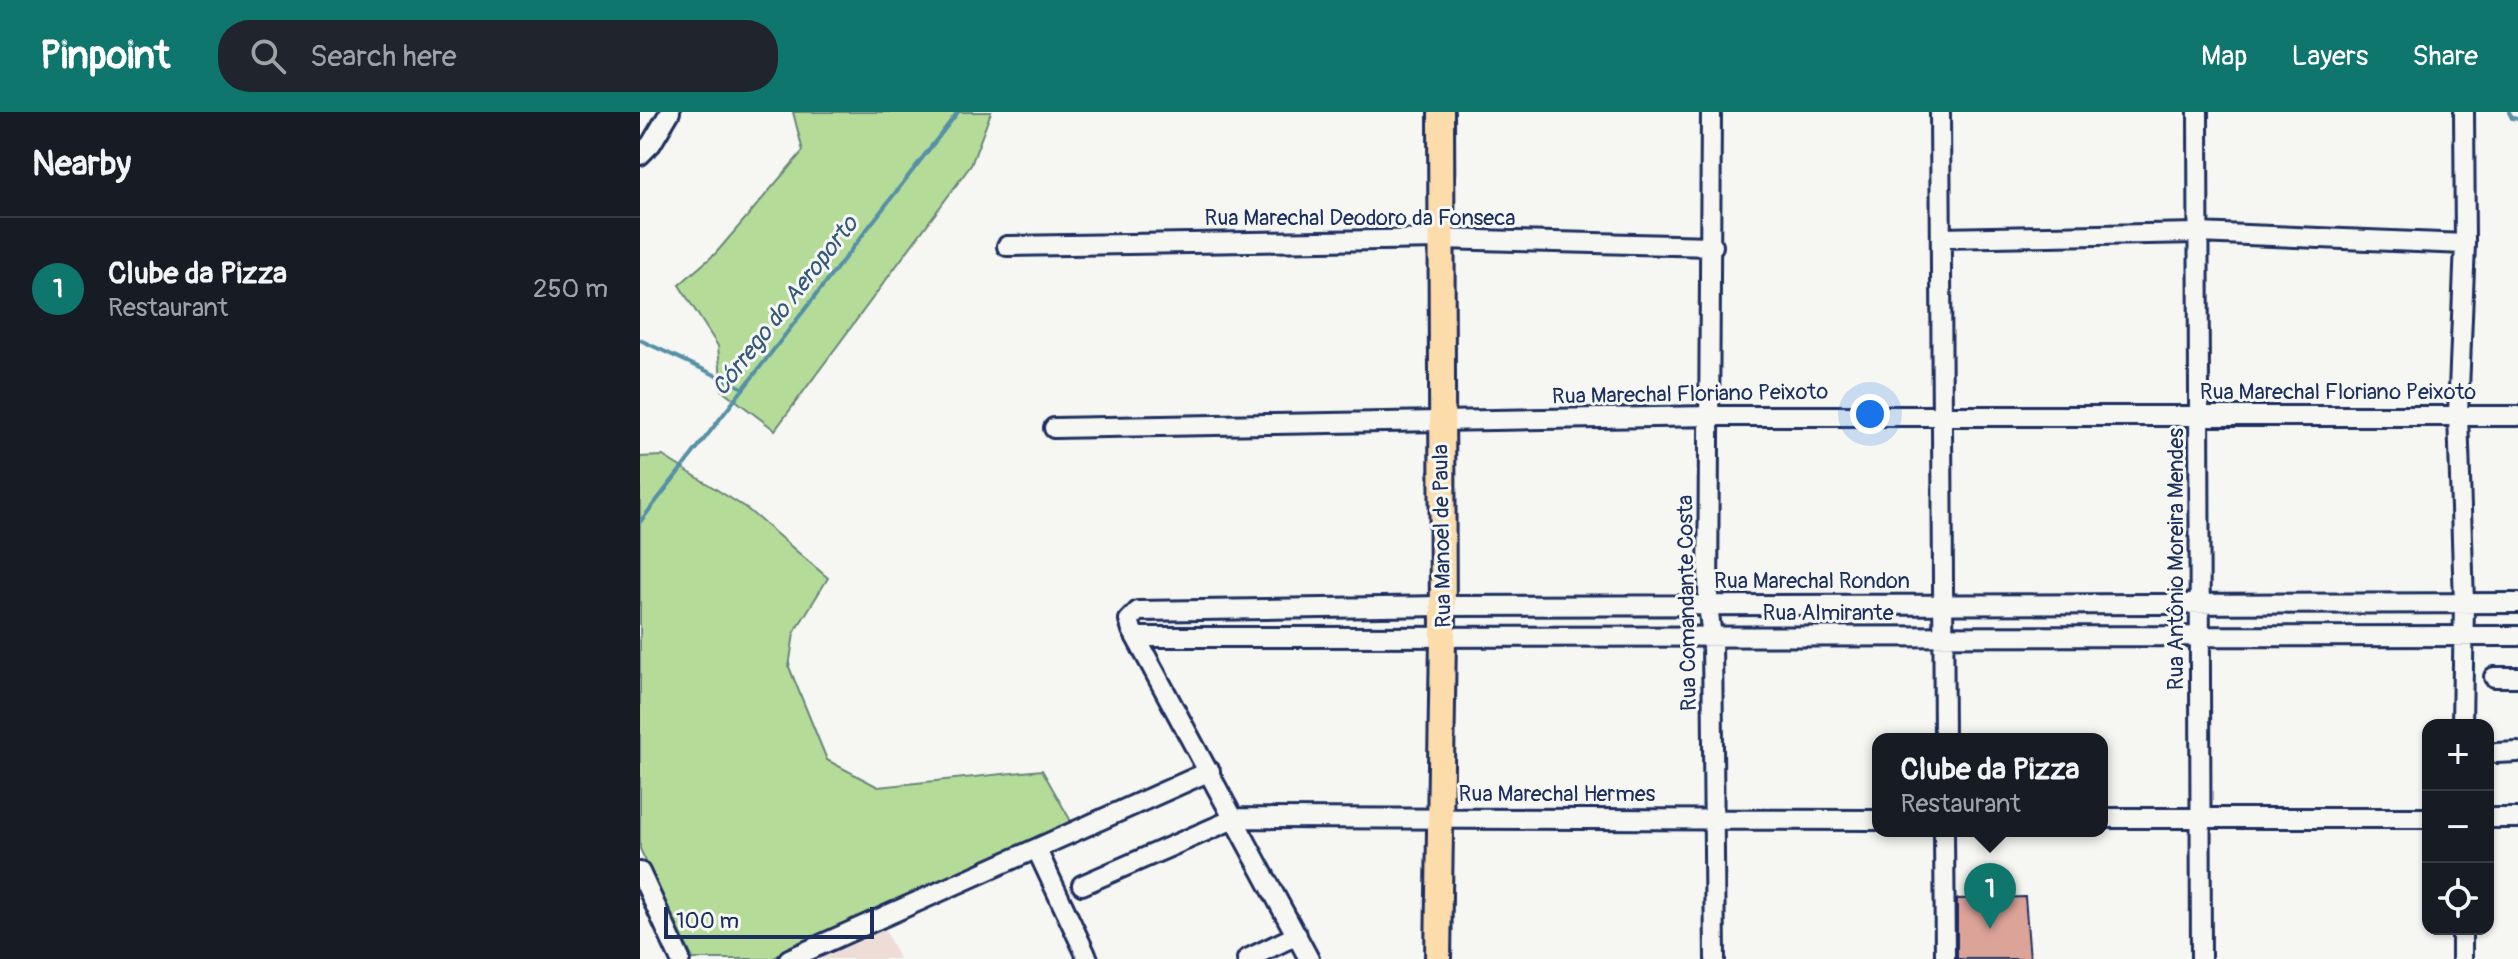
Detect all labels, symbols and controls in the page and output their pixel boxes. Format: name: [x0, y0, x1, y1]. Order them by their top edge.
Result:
search box: [218, 20, 778, 92]
text: Pinpoint: [40, 32, 170, 80]
icon: search: [246, 34, 290, 78]
text: Search here: [310, 38, 457, 75]
text: Map: [2201, 39, 2247, 74]
text: Layers: [2291, 39, 2368, 74]
text: Share: [2412, 39, 2478, 74]
text: Nearby: [32, 143, 131, 186]
street label: Rua Marechal Deodoro da Fonseca: [1204, 204, 1516, 232]
water label: Córrego do Aeroporto: [706, 209, 865, 402]
text: Clube da Pizza: [108, 255, 287, 292]
text: 1: [53, 273, 63, 305]
text: 250 m: [533, 273, 608, 305]
text: Restaurant: [108, 292, 228, 324]
street label: Rua Marechal Floriano Peixoto: [1552, 378, 1829, 410]
street label: Rua Marechal Floriano Peixoto: [2200, 378, 2476, 406]
your location: [1850, 394, 1890, 434]
street label: Rua Antônio Moreira Mendes: [2162, 428, 2190, 690]
street label: Rua Manoel de Paula: [1426, 444, 1458, 628]
street label: Rua Comandante Costa: [1671, 495, 1703, 711]
street label: Rua Marechal Rondon: [1714, 567, 1910, 595]
street label: Rua Almirante: [1762, 599, 1894, 627]
map controls: [2422, 719, 2494, 935]
button: +: [2422, 719, 2494, 791]
popup: [1872, 733, 2108, 837]
text: Clube da Pizza: [1900, 751, 2080, 788]
street label: Rua Marechal Hermes: [1459, 780, 1656, 808]
text: Restaurant: [1900, 788, 2021, 820]
button: −: [2422, 791, 2494, 863]
pin: 1: [1964, 863, 2016, 929]
button: locate: [2422, 863, 2494, 935]
scale bar: [664, 903, 874, 939]
text: 100 m: [676, 907, 739, 935]

